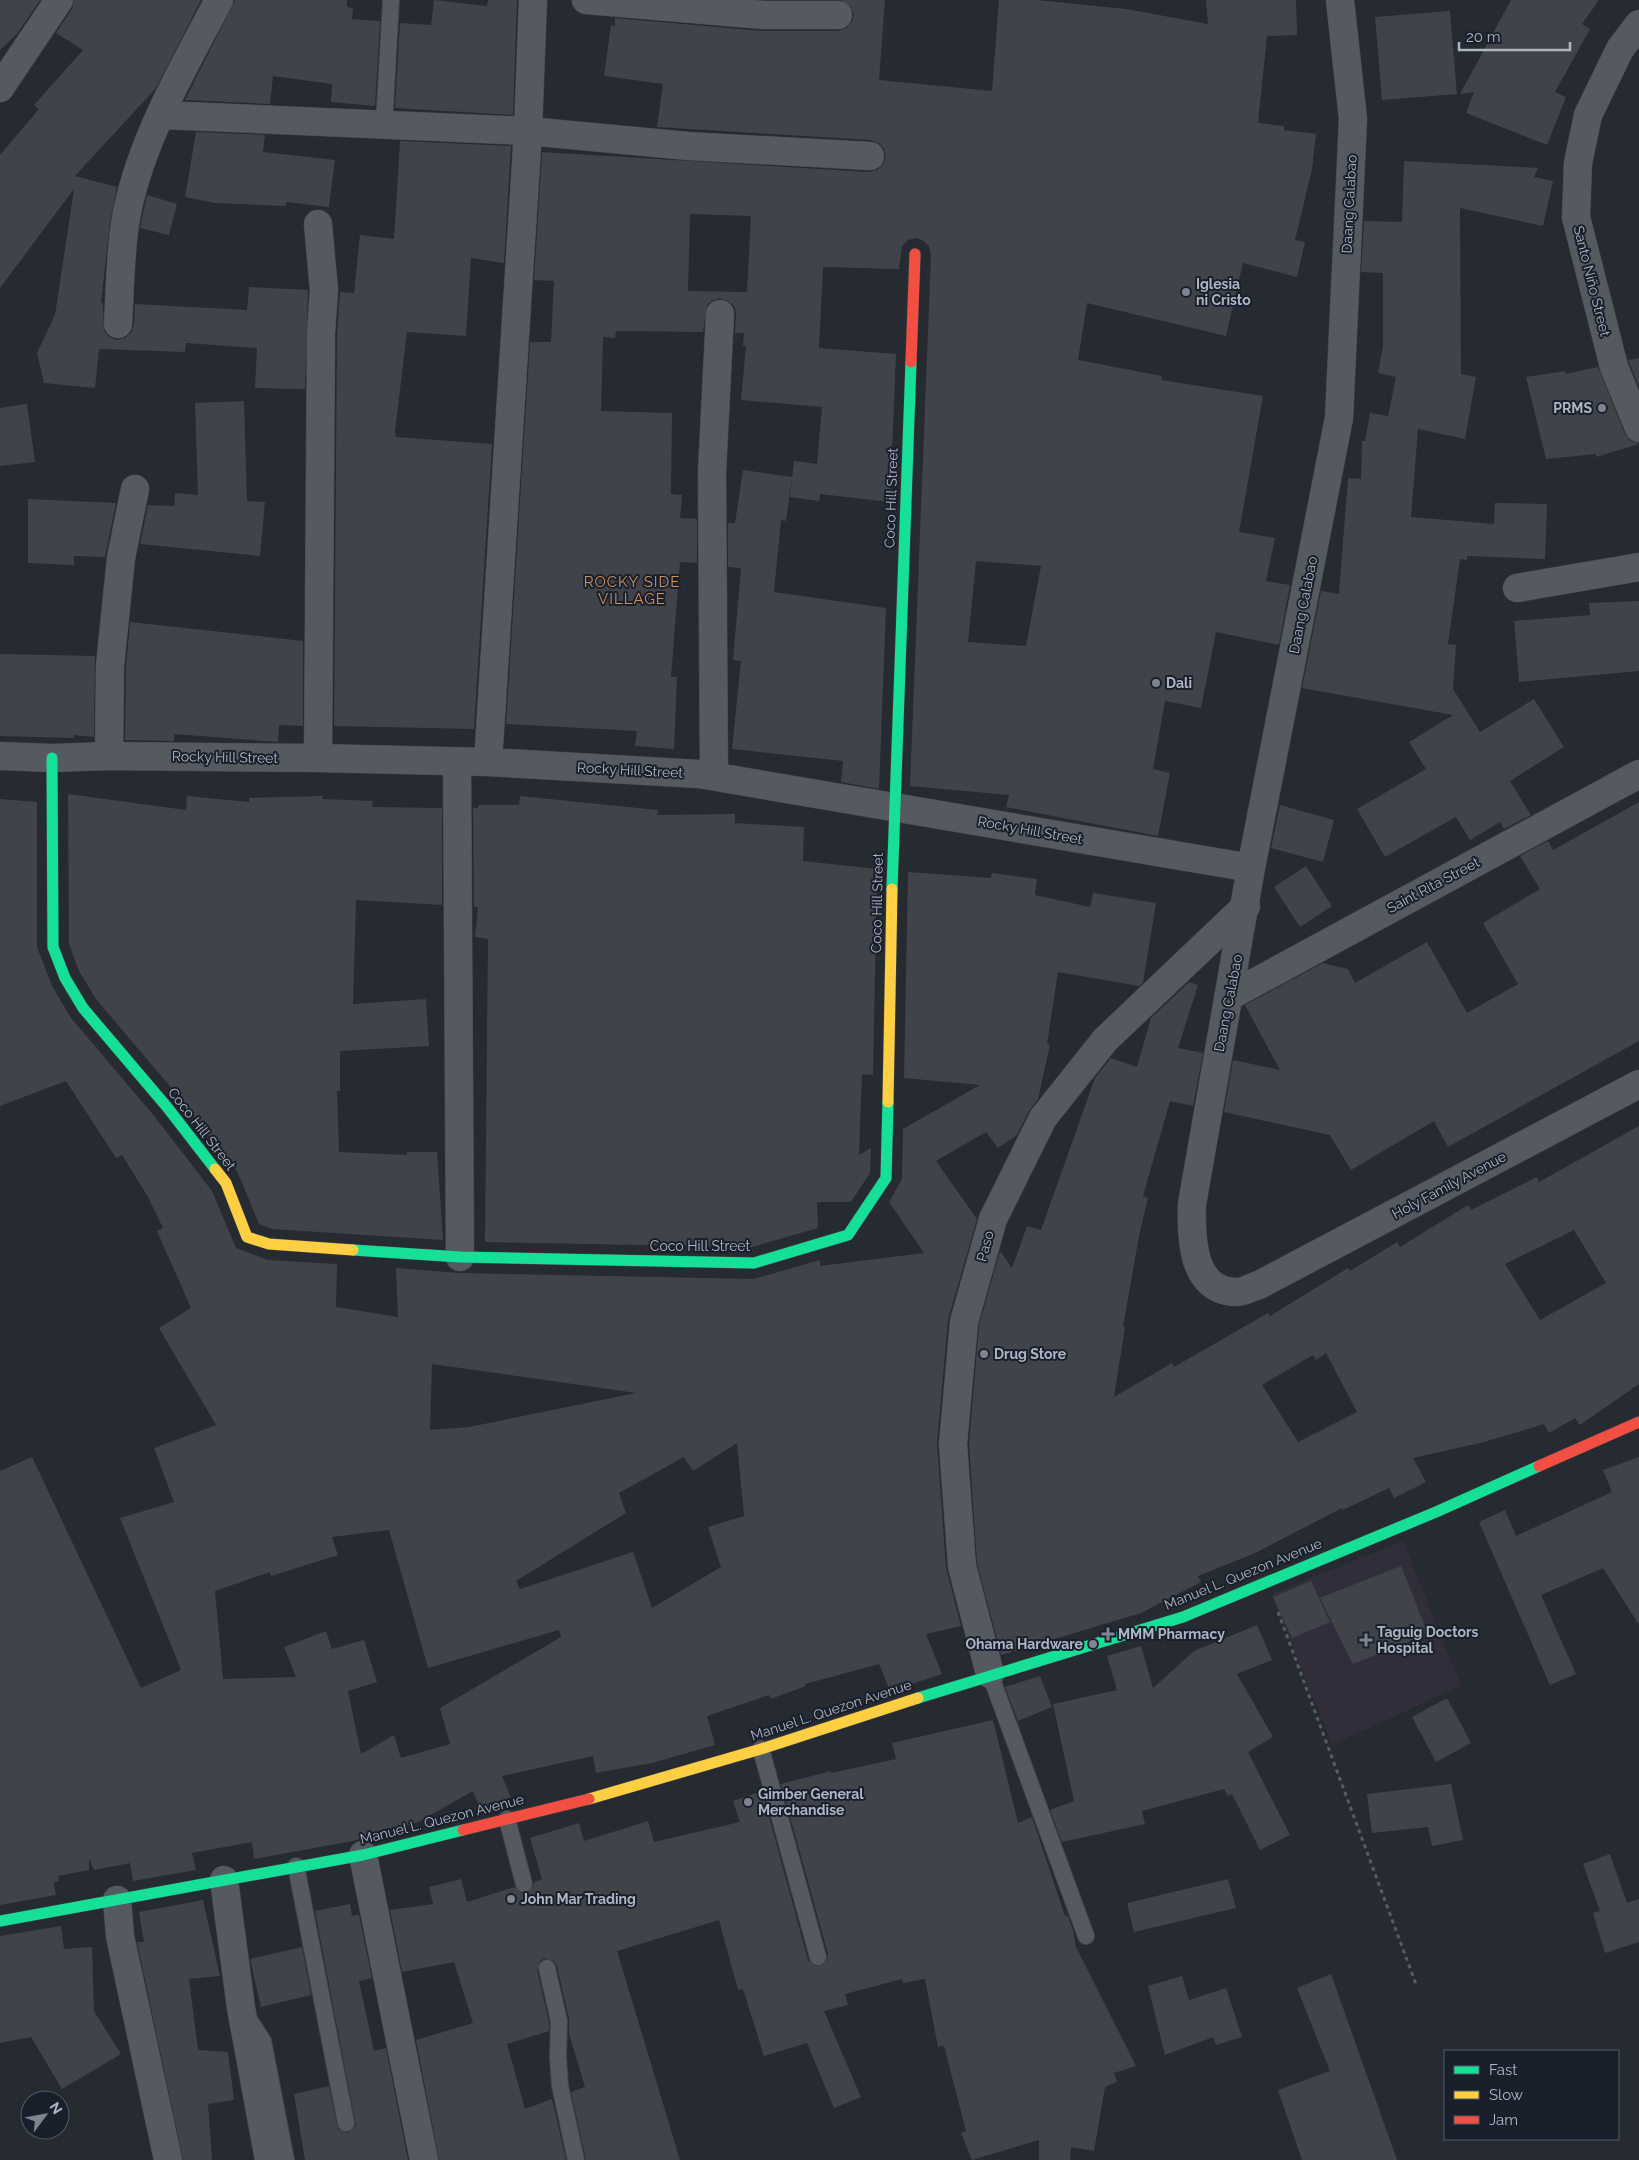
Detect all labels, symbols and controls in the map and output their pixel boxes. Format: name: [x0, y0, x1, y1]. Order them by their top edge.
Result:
scale bar: [1459, 20, 1570, 52]
text: 20 m: [1466, 28, 1501, 46]
street label: Daang Calabao: [1338, 154, 1360, 254]
street label: Santo Niño Street: [1571, 224, 1614, 338]
place label: Iglesia ni Cristo: [1196, 276, 1251, 308]
marker: Iglesia ni Cristo: [1180, 286, 1192, 298]
place label: PRMS: [1553, 400, 1592, 416]
marker: PRMS: [1596, 402, 1608, 414]
street label: Coco Hill Street: [881, 447, 901, 548]
street label: Daang Calabao: [1286, 555, 1320, 655]
district label: ROCKY SIDE VILLAGE: [584, 573, 680, 608]
place label: Dali: [1166, 675, 1192, 691]
marker: Dali: [1150, 677, 1162, 689]
street label: Rocky Hill Street: [172, 748, 278, 766]
street label: Rocky Hill Street: [577, 759, 684, 781]
street label: Rocky Hill Street: [976, 813, 1084, 847]
street label: Coco Hill Street: [868, 852, 886, 953]
street label: Saint Rita Street: [1384, 854, 1482, 916]
street label: Daang Calabao: [1211, 953, 1245, 1053]
street label: Coco Hill Street: [165, 1085, 239, 1174]
street label: Holy Family Avenue: [1389, 1148, 1509, 1222]
street label: Paso: [973, 1229, 997, 1263]
street label: Coco Hill Street: [650, 1238, 751, 1254]
place label: Drug Store: [994, 1346, 1067, 1362]
marker: Drug Store: [978, 1348, 990, 1360]
street label: Manuel L. Quezon Avenue: [1162, 1535, 1324, 1613]
place label: Taguig Doctors Hospital: [1377, 1624, 1478, 1656]
place label: MMM Pharmacy: [1118, 1626, 1225, 1642]
marker: MMM Pharmacy: [1102, 1628, 1114, 1640]
marker: Taguig Doctors Hospital: [1359, 1633, 1373, 1647]
place label: Ohama Hardware: [965, 1636, 1084, 1652]
marker: Ohama Hardware: [1087, 1638, 1099, 1650]
street label: Manuel L. Quezon Avenue: [749, 1676, 913, 1744]
place label: Gimber General Merchandise: [758, 1786, 864, 1818]
street label: Manuel L. Quezon Avenue: [358, 1791, 526, 1847]
marker: Gimber General Merchandise: [742, 1796, 754, 1808]
place label: John Mar Trading: [521, 1891, 636, 1907]
marker: John Mar Trading: [505, 1893, 517, 1905]
legend: [1444, 2050, 1619, 2140]
text: Fast: [1489, 2061, 1517, 2079]
text: Slow: [1489, 2086, 1523, 2104]
north arrow: [20, 2090, 70, 2140]
text: N: [46, 2099, 66, 2117]
text: Jam: [1489, 2111, 1518, 2129]

